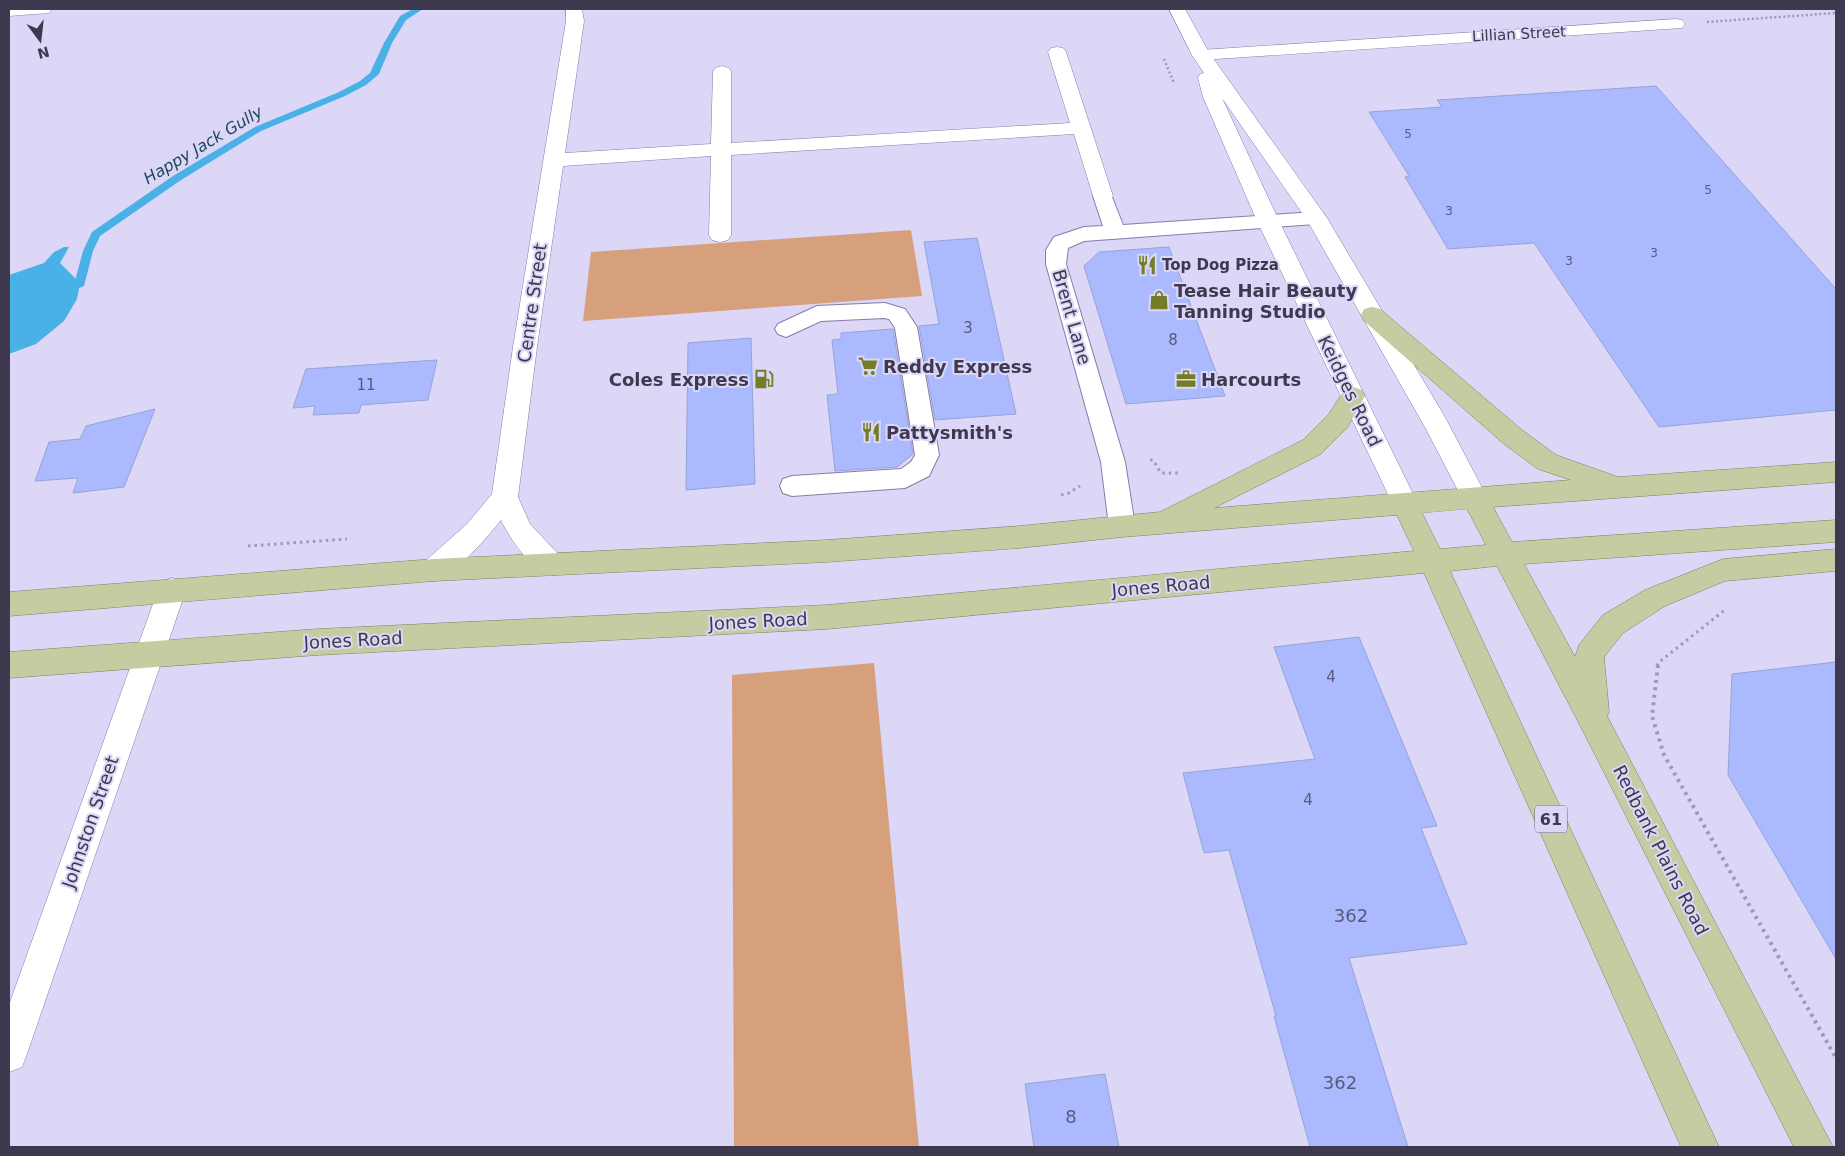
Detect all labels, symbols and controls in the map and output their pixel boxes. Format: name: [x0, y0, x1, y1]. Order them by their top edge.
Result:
north arrow: [15, 15, 65, 65]
street label: Lillian Street: [1472, 23, 1567, 45]
text: N: [36, 43, 51, 62]
water label: Happy Jack Gully: [140, 102, 266, 188]
house number: 5: [1404, 127, 1412, 141]
house number: 5: [1704, 183, 1712, 197]
house number: 3: [1445, 204, 1453, 218]
street label: Centre Street: [513, 242, 551, 364]
house number: 3: [1650, 246, 1658, 260]
restaurant icon: Top Dog Pizza: [1136, 254, 1158, 276]
house number: 3: [1565, 254, 1573, 268]
place label: Top Dog Pizza: [1162, 256, 1279, 274]
street label: Brent Lane: [1048, 267, 1096, 367]
place label: Tease Hair Beauty Tanning Studio: [1174, 280, 1357, 322]
shop icon: Tease Hair Beauty Tanning Studio: [1148, 289, 1170, 311]
house number: 3: [963, 319, 973, 337]
house number: 8: [1168, 331, 1178, 349]
street label: Keidges Road: [1314, 332, 1386, 450]
supermarket icon: Reddy Express: [857, 355, 879, 377]
place label: Reddy Express: [883, 356, 1032, 377]
fuel station icon: Coles Express: [753, 368, 775, 390]
office icon: Harcourts: [1175, 368, 1197, 390]
place label: Coles Express: [609, 369, 749, 390]
place label: Harcourts: [1201, 369, 1301, 390]
house number: 11: [356, 376, 376, 394]
restaurant icon: Pattysmith's: [860, 421, 882, 443]
place label: Pattysmith's: [886, 422, 1013, 443]
street label: Jones Road: [1110, 571, 1211, 601]
street label: Jones Road: [707, 608, 808, 634]
street label: Jones Road: [302, 627, 403, 653]
house number: 4: [1326, 668, 1336, 686]
street label: Johnston Street: [57, 753, 122, 892]
street label: Redbank Plains Road: [1609, 762, 1713, 938]
house number: 4: [1303, 791, 1313, 809]
road number: 61: [1535, 806, 1567, 832]
house number: 362: [1334, 905, 1368, 926]
house number: 362: [1323, 1072, 1357, 1093]
house number: 8: [1065, 1106, 1077, 1127]

